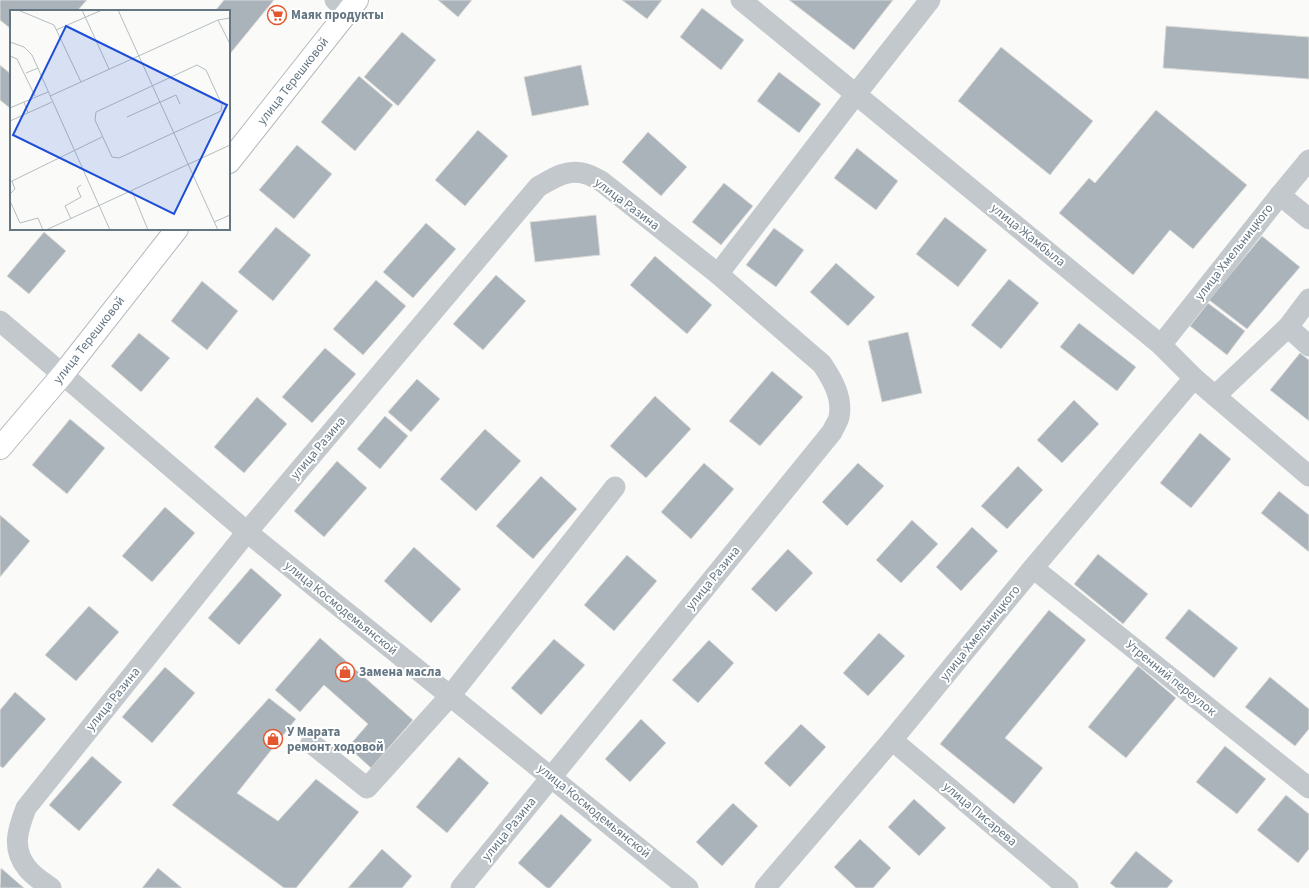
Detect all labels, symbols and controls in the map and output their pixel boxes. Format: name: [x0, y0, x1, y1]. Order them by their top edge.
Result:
supermarket icon: Маяк продукты: [266, 4, 288, 26]
place label: Маяк продукты: [291, 6, 384, 24]
inset map: [10, 10, 230, 230]
street label: улица Терешковой: [253, 33, 333, 129]
street label: улица Разина: [591, 174, 663, 234]
street label: улица Жамбыла: [987, 199, 1069, 271]
street label: улица Хмельницкого: [1190, 200, 1278, 304]
street label: улица Терешковой: [49, 292, 129, 388]
street label: улица Разина: [286, 413, 350, 483]
street label: улица Разина: [682, 542, 744, 614]
street label: улица Космодемьянской: [281, 557, 401, 659]
street label: улица Хмельницкого: [936, 581, 1024, 685]
street label: Утренний переулок: [1122, 636, 1221, 721]
shop icon: Замена масла: [334, 661, 356, 683]
street label: улица Разина: [82, 663, 144, 735]
place label: Замена масла: [359, 663, 441, 681]
place label: У Марата ремонт ходовой: [287, 723, 384, 756]
shop icon: У Марата ремонт ходовой: [262, 728, 284, 750]
street label: улица Космодемьянской: [534, 760, 654, 862]
street label: улица Писарева: [939, 778, 1021, 850]
street label: улица Разина: [478, 793, 540, 865]

